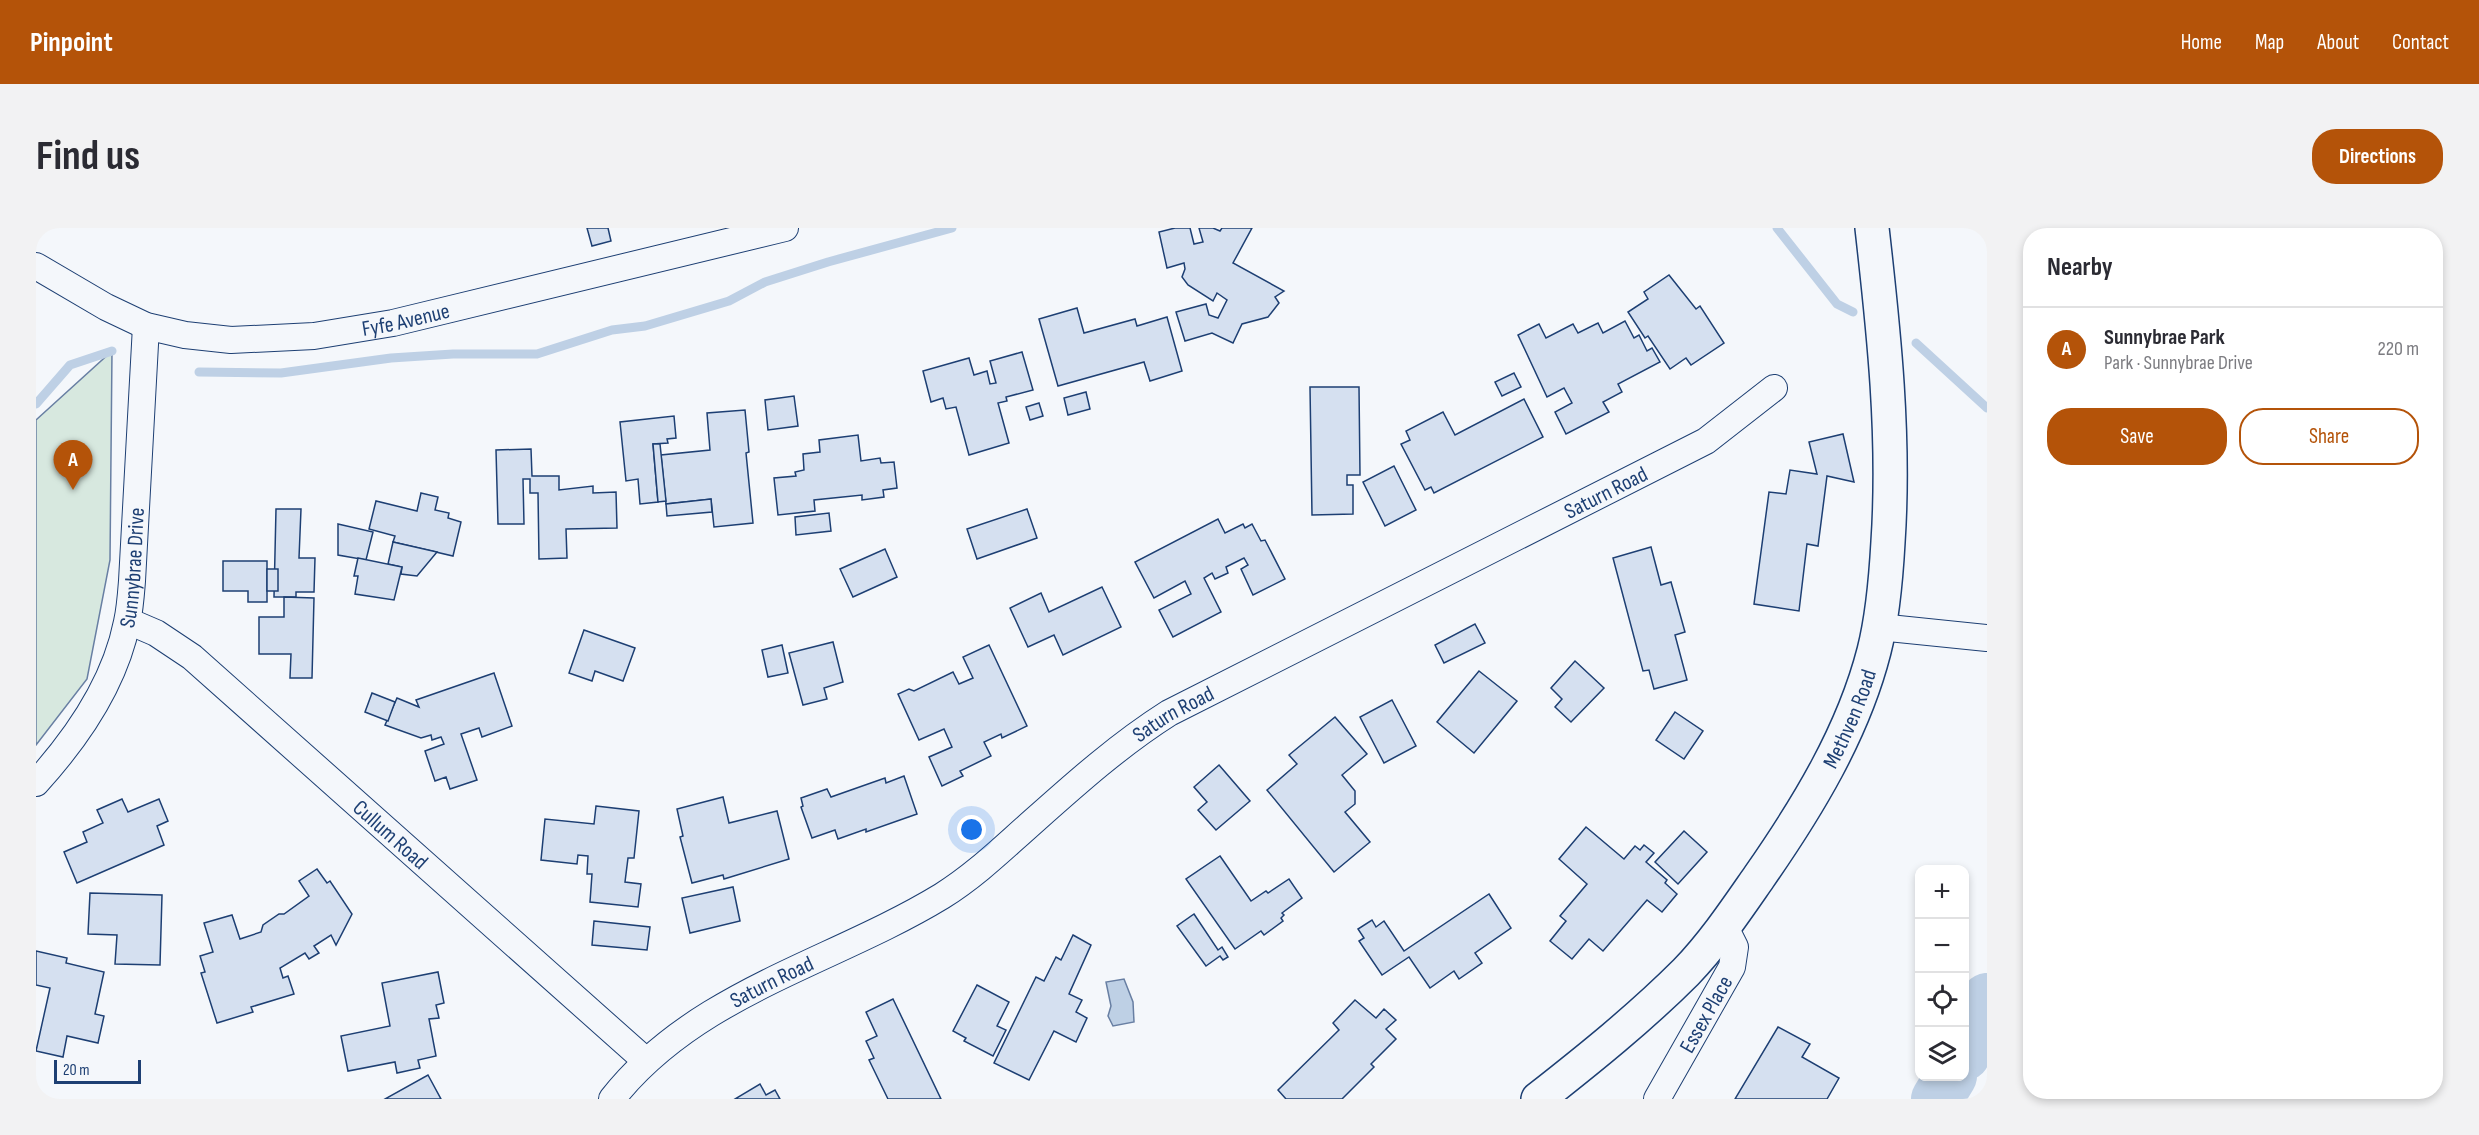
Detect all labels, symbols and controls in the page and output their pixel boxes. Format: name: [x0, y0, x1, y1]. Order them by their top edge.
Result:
text: Pinpoint: [30, 26, 113, 59]
text: Home: [2181, 30, 2222, 55]
text: Map: [2255, 30, 2284, 55]
text: About: [2317, 30, 2359, 55]
text: Contact: [2392, 30, 2449, 55]
button: Directions: [2312, 129, 2443, 184]
text: Find us: [36, 131, 140, 182]
text: Nearby: [2047, 252, 2113, 283]
street label: Fyfe Avenue: [360, 298, 453, 343]
text: Sunnybrae Park: [2104, 324, 2225, 351]
text: A: [2062, 337, 2071, 361]
text: 220 m: [2378, 337, 2419, 361]
text: Park · Sunnybrae Drive: [2104, 351, 2253, 375]
button: Save: [2047, 408, 2227, 465]
button: Share: [2239, 408, 2419, 465]
pin: A: [54, 440, 93, 490]
street label: Saturn Road: [1560, 461, 1652, 526]
street label: Sunnybrae Drive: [114, 507, 151, 630]
street label: Methven Road: [1817, 666, 1883, 773]
street label: Saturn Road: [1128, 681, 1219, 749]
street label: Cullum Road: [347, 795, 433, 876]
your location: [957, 815, 986, 844]
map controls: [1915, 865, 1969, 1081]
button: +: [1915, 865, 1969, 919]
button: −: [1915, 919, 1969, 973]
street label: Saturn Road: [726, 951, 818, 1015]
street label: Essex Place: [1674, 971, 1739, 1058]
button: locate: [1915, 973, 1969, 1027]
button: layers: [1915, 1027, 1969, 1081]
scale bar: [54, 1057, 141, 1084]
text: 20 m: [63, 1061, 90, 1080]

